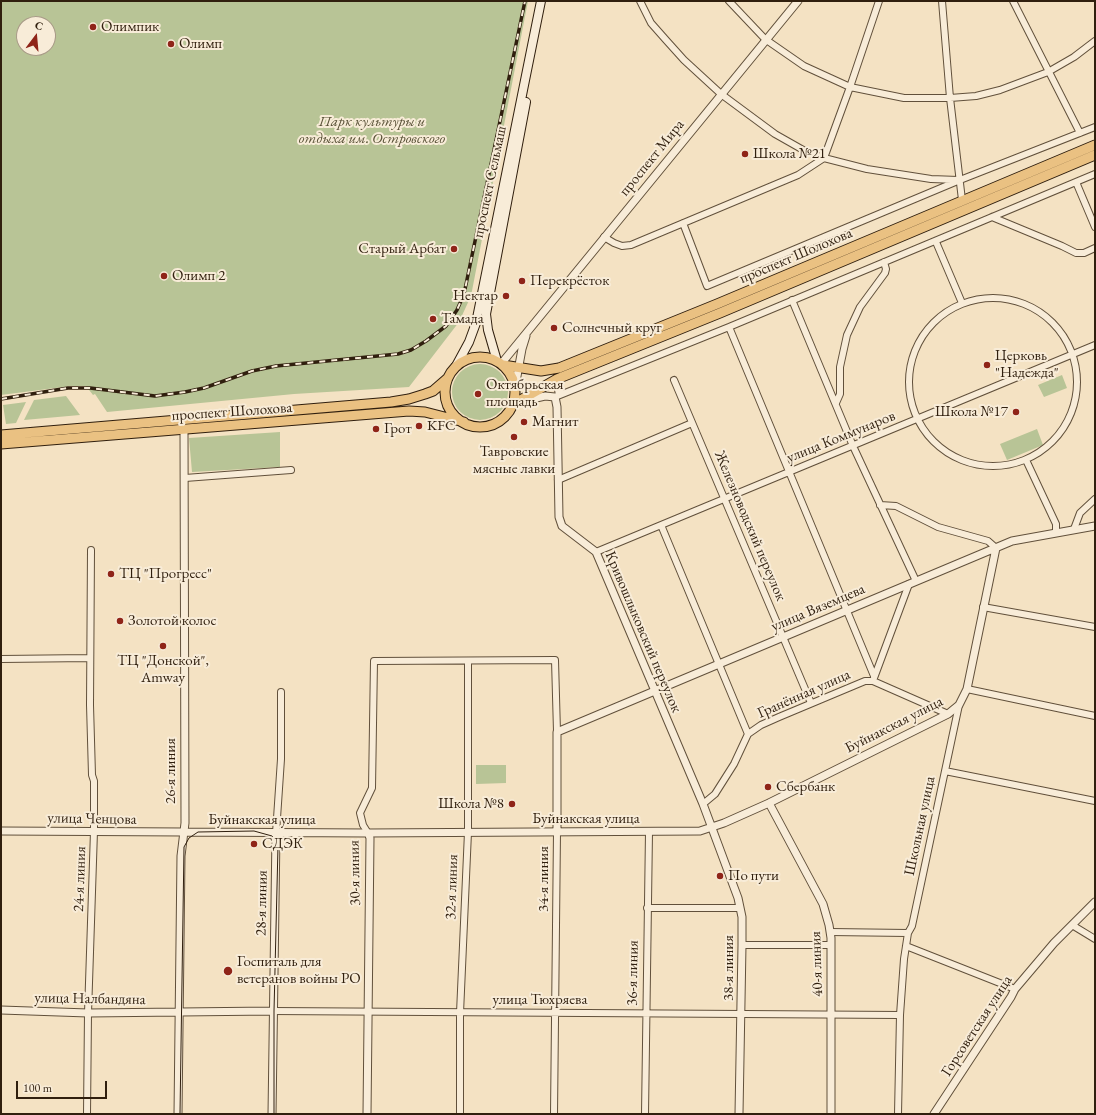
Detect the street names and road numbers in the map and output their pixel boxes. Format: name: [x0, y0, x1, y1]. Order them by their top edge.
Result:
street label: проспект Мира: [616, 116, 688, 200]
street label: проспект Сельмаш: [469, 124, 511, 240]
street label: проспект Шолохова: [737, 224, 855, 288]
street label: проспект Шолохова: [171, 399, 293, 425]
street label: улица Коммунаров: [784, 407, 898, 467]
street label: Железноводский переулок: [710, 448, 790, 604]
street label: Кривошлыковский переулок: [601, 549, 685, 715]
street label: улица Вяземцева: [768, 580, 868, 636]
street label: Гранённая улица: [755, 665, 853, 723]
street label: Буйнакская улица: [842, 693, 946, 757]
street label: 26-я линия: [162, 738, 180, 804]
street label: Школьная улица: [901, 775, 939, 877]
street label: улица Ченцова: [47, 809, 137, 829]
street label: Буйнакская улица: [532, 810, 640, 828]
street label: Буйнакская улица: [208, 811, 316, 829]
street label: 30-я линия: [345, 840, 365, 906]
street label: 24-я линия: [70, 846, 90, 912]
street label: 34-я линия: [535, 846, 553, 912]
street label: 32-я линия: [442, 854, 462, 920]
street label: 28-я линия: [252, 870, 272, 936]
street label: 40-я линия: [807, 931, 827, 997]
street label: 38-я линия: [720, 935, 738, 1001]
street label: 36-я линия: [623, 940, 643, 1006]
street label: Горсоветская улица: [938, 972, 1016, 1080]
street label: улица Налбандяна: [34, 989, 146, 1009]
street label: улица Тюхряева: [493, 991, 587, 1009]

